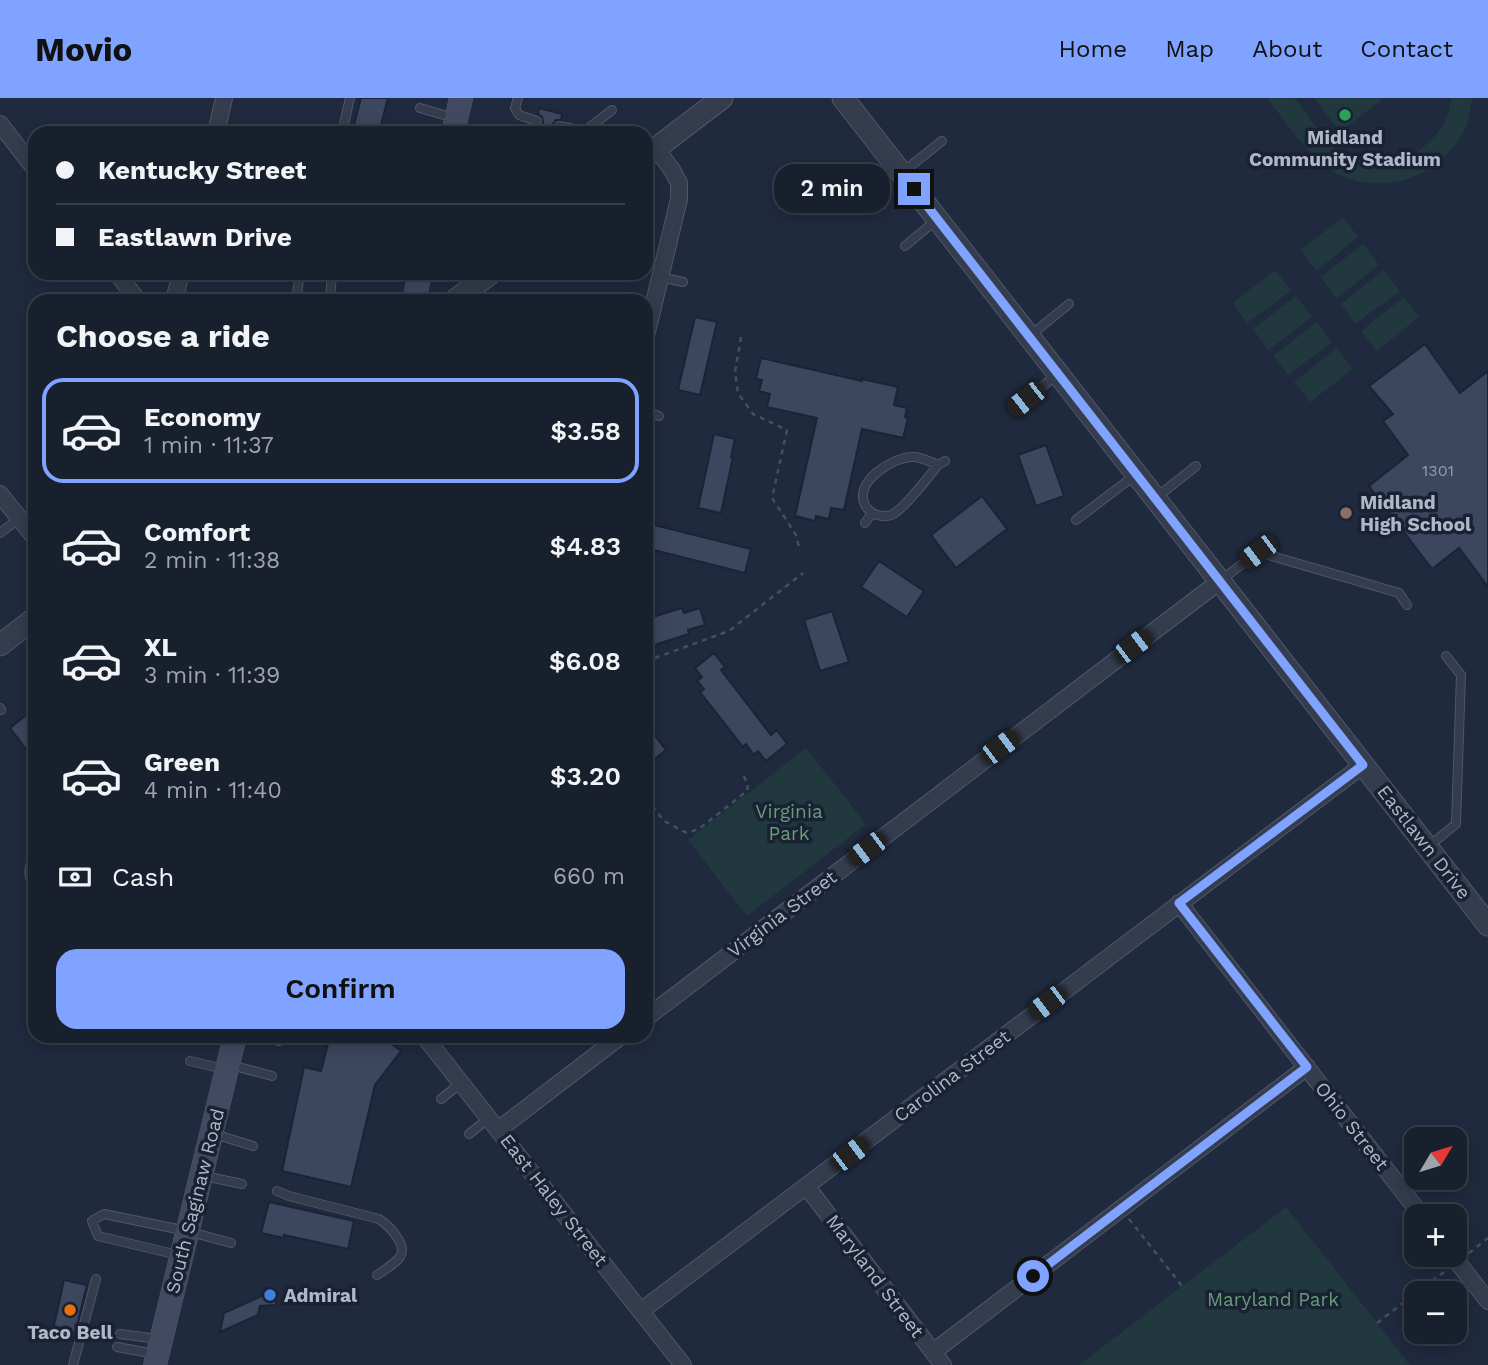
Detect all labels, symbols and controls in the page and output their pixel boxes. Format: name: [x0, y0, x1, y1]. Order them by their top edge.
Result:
text: Movio: [35, 30, 132, 69]
text: Home: [1059, 35, 1127, 63]
text: Map: [1165, 35, 1214, 63]
text: About: [1252, 35, 1322, 63]
text: Contact: [1360, 35, 1453, 63]
marker: Midland Community Stadium: [1337, 107, 1353, 123]
place label: Midland Community Stadium: [1249, 126, 1441, 171]
text: Kentucky Street: [98, 155, 306, 185]
callout: 2 min: [774, 164, 890, 214]
route end: [898, 173, 930, 205]
text: 2 min: [800, 175, 864, 202]
text: Eastlawn Drive: [98, 222, 292, 252]
text: Choose a ride: [56, 317, 270, 355]
car: [1003, 378, 1050, 420]
icon: car: [60, 399, 123, 462]
text: Economy: [144, 402, 261, 432]
text: $3.58: [551, 416, 621, 446]
text: 1 min · 11:37: [144, 432, 274, 459]
house number: 1301: [1422, 461, 1454, 480]
place label: Midland High School: [1360, 491, 1472, 536]
marker: Midland High School: [1338, 505, 1354, 521]
icon: car: [60, 514, 123, 577]
text: Comfort: [144, 517, 250, 547]
text: $4.83: [550, 531, 621, 561]
car: [1235, 531, 1282, 573]
text: 2 min · 11:38: [144, 547, 280, 574]
car: [1110, 625, 1157, 667]
icon: car: [60, 629, 123, 692]
text: XL: [144, 632, 177, 662]
text: $6.08: [549, 646, 621, 676]
text: 3 min · 11:39: [144, 662, 280, 689]
car: [977, 726, 1024, 768]
icon: car: [60, 744, 123, 807]
text: Green: [144, 747, 220, 777]
text: $3.20: [550, 761, 621, 791]
text: 4 min · 11:40: [144, 777, 282, 804]
street label: Eastlawn Drive: [1372, 780, 1476, 904]
park label: Virginia Park: [755, 800, 823, 845]
car: [844, 828, 891, 870]
icon: cash: [56, 858, 94, 896]
text: Cash: [112, 862, 174, 892]
text: 660 m: [553, 863, 625, 890]
street label: Virginia Street: [723, 865, 841, 962]
button: Confirm: [56, 949, 625, 1029]
car: [1024, 982, 1071, 1024]
street label: Carolina Street: [889, 1025, 1015, 1127]
street label: Ohio Street: [1310, 1077, 1394, 1175]
street label: South Saginaw Road: [161, 1106, 229, 1296]
north arrow: [1404, 1127, 1466, 1190]
map controls: [1404, 1127, 1467, 1344]
street label: East Haley Street: [495, 1129, 613, 1271]
car: [827, 1133, 874, 1175]
button: +: [1404, 1204, 1467, 1267]
street label: Maryland Street: [821, 1210, 929, 1342]
route start: [1017, 1260, 1049, 1292]
button: −: [1404, 1281, 1467, 1344]
place label: Admiral: [284, 1284, 358, 1307]
marker: Admiral: [262, 1287, 278, 1303]
park label: Maryland Park: [1207, 1288, 1339, 1311]
marker: Taco Bell: [62, 1302, 78, 1318]
place label: Taco Bell: [27, 1321, 114, 1344]

